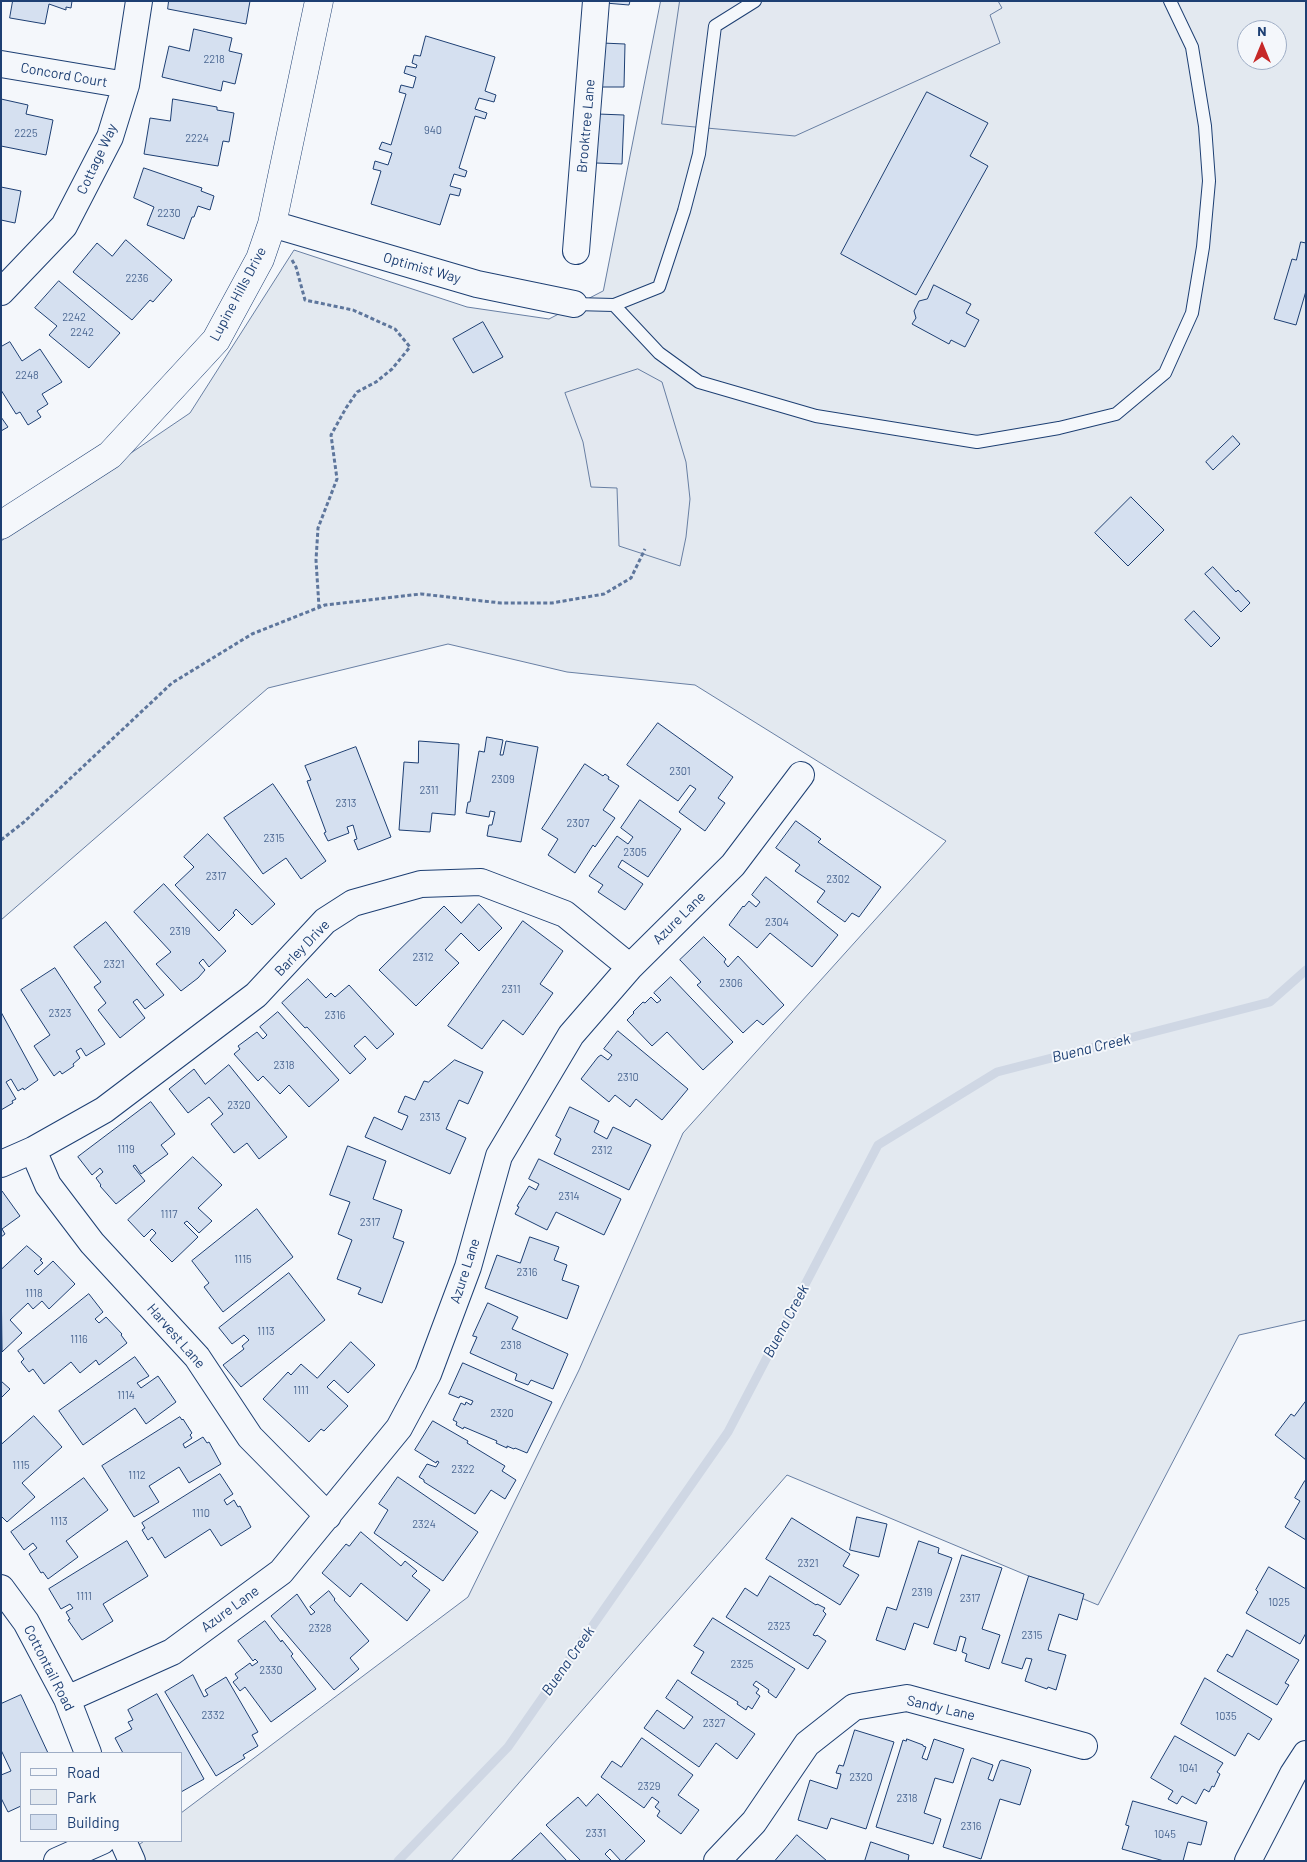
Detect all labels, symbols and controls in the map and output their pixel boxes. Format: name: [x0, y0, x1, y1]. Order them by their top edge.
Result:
north arrow: [1237, 20, 1287, 70]
text: N: [1257, 22, 1267, 39]
house number: 2218: [203, 52, 225, 66]
street label: Concord Court: [19, 59, 109, 91]
street label: Brooktree Lane: [574, 78, 598, 174]
street label: Cottage Way: [73, 121, 121, 197]
house number: 940: [424, 123, 442, 137]
house number: 2225: [14, 126, 38, 140]
house number: 2224: [185, 131, 209, 145]
house number: 2230: [157, 206, 181, 220]
street label: Lupine Hills Drive: [206, 244, 270, 344]
street label: Optimist Way: [381, 249, 463, 287]
house number: 2236: [125, 271, 149, 285]
house number: 2242: [62, 310, 86, 324]
house number: 2242: [70, 325, 94, 339]
house number: 2248: [15, 368, 39, 382]
house number: 2301: [669, 764, 691, 778]
house number: 2309: [491, 772, 515, 786]
house number: 2311: [419, 783, 439, 797]
house number: 2313: [336, 796, 356, 810]
house number: 2307: [567, 816, 589, 830]
house number: 2315: [264, 831, 284, 845]
house number: 2305: [623, 845, 647, 859]
house number: 2317: [206, 869, 226, 883]
house number: 2302: [826, 872, 850, 886]
street label: Azure Lane: [649, 888, 709, 948]
house number: 2304: [765, 915, 789, 929]
street label: Barley Drive: [271, 916, 333, 980]
house number: 2319: [170, 924, 190, 938]
house number: 2312: [412, 950, 434, 964]
house number: 2321: [103, 957, 125, 971]
house number: 2306: [719, 976, 743, 990]
house number: 2311: [501, 982, 521, 996]
house number: 2323: [49, 1006, 71, 1020]
house number: 2316: [325, 1008, 345, 1022]
water label: Buena Creek: [1050, 1030, 1132, 1066]
house number: 2318: [274, 1058, 294, 1072]
house number: 2310: [617, 1070, 639, 1084]
house number: 2320: [227, 1098, 251, 1112]
house number: 2313: [420, 1110, 440, 1124]
house number: 1119: [117, 1142, 135, 1156]
house number: 2312: [591, 1143, 613, 1157]
house number: 2314: [558, 1189, 580, 1203]
house number: 1117: [161, 1207, 177, 1221]
house number: 2317: [360, 1215, 380, 1229]
street label: Azure Lane: [447, 1236, 483, 1306]
house number: 1115: [234, 1252, 252, 1266]
house number: 2316: [517, 1265, 537, 1279]
water label: Buena Creek: [759, 1281, 813, 1361]
house number: 1118: [25, 1286, 43, 1300]
street label: Harvest Lane: [143, 1300, 209, 1372]
house number: 1113: [257, 1324, 275, 1338]
house number: 1116: [70, 1332, 88, 1346]
house number: 2318: [501, 1338, 521, 1352]
house number: 1111: [293, 1383, 309, 1397]
house number: 1114: [117, 1388, 135, 1402]
house number: 2320: [490, 1406, 514, 1420]
house number: 1115: [12, 1458, 30, 1472]
house number: 2322: [451, 1462, 475, 1476]
house number: 1112: [128, 1468, 146, 1482]
house number: 1110: [192, 1506, 210, 1520]
house number: 1113: [50, 1514, 68, 1528]
house number: 2324: [412, 1517, 436, 1531]
house number: 2321: [797, 1556, 819, 1570]
street label: Azure Lane: [198, 1582, 262, 1636]
house number: 2319: [912, 1585, 932, 1599]
house number: 1111: [76, 1589, 92, 1603]
house number: 2317: [960, 1591, 980, 1605]
house number: 1025: [1268, 1595, 1290, 1609]
house number: 2323: [768, 1619, 790, 1633]
house number: 2328: [308, 1621, 332, 1635]
street label: Cottontail Road: [20, 1622, 78, 1714]
water label: Buena Creek: [538, 1623, 598, 1699]
house number: 2315: [1022, 1628, 1042, 1642]
house number: 2325: [730, 1657, 754, 1671]
house number: 2330: [259, 1663, 283, 1677]
street label: Sandy Lane: [905, 1692, 977, 1724]
house number: 2332: [201, 1708, 225, 1722]
house number: 1035: [1215, 1709, 1237, 1723]
house number: 2327: [703, 1716, 725, 1730]
legend: [20, 1752, 182, 1842]
house number: 1041: [1179, 1761, 1197, 1775]
text: Road: [67, 1763, 100, 1781]
house number: 2320: [849, 1770, 873, 1784]
house number: 2329: [637, 1779, 661, 1793]
text: Park: [67, 1788, 96, 1806]
house number: 2318: [897, 1791, 917, 1805]
text: Building: [67, 1813, 120, 1831]
house number: 2316: [961, 1819, 981, 1833]
house number: 2331: [586, 1826, 606, 1840]
house number: 1045: [1154, 1827, 1176, 1841]

